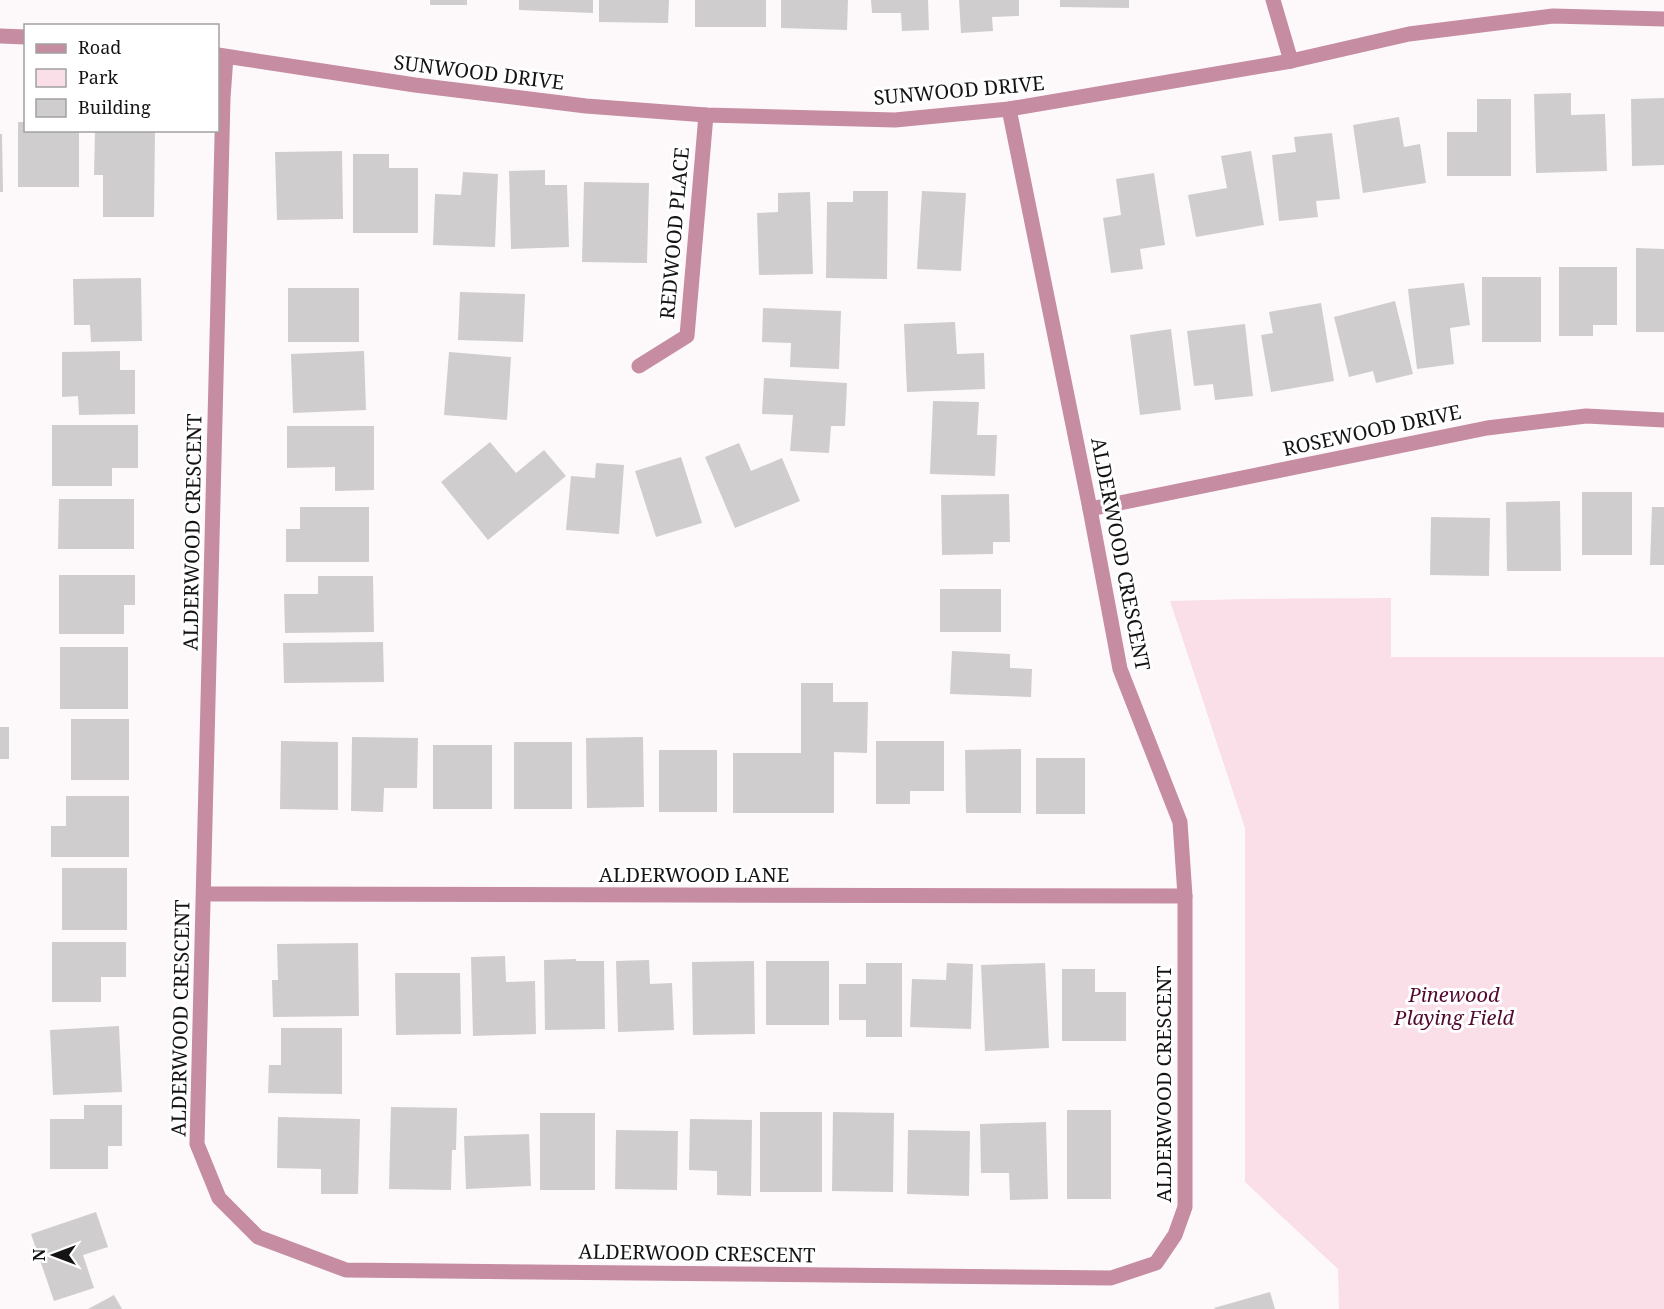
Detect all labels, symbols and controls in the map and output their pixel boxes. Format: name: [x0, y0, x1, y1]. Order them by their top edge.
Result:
legend: [24, 24, 219, 132]
text: Road: [78, 35, 121, 59]
street label: SUNWOOD DRIVE: [392, 48, 566, 96]
text: Park: [78, 65, 118, 89]
street label: SUNWOOD DRIVE: [872, 69, 1046, 111]
text: Building: [78, 95, 151, 119]
street label: REDWOOD PLACE: [653, 146, 695, 320]
street label: ROSEWOOD DRIVE: [1280, 398, 1464, 462]
street label: ALDERWOOD CRESCENT: [176, 413, 208, 651]
street label: ALDERWOOD CRESCENT: [1085, 435, 1157, 673]
street label: ALDERWOOD LANE: [599, 861, 789, 888]
street label: ALDERWOOD CRESCENT: [164, 899, 196, 1137]
street label: ALDERWOOD CRESCENT: [1150, 965, 1177, 1203]
park label: Pinewood Playing Field: [1393, 981, 1514, 1031]
north arrow: [24, 1225, 84, 1285]
street label: ALDERWOOD CRESCENT: [578, 1237, 816, 1269]
text: N: [28, 1248, 50, 1261]

